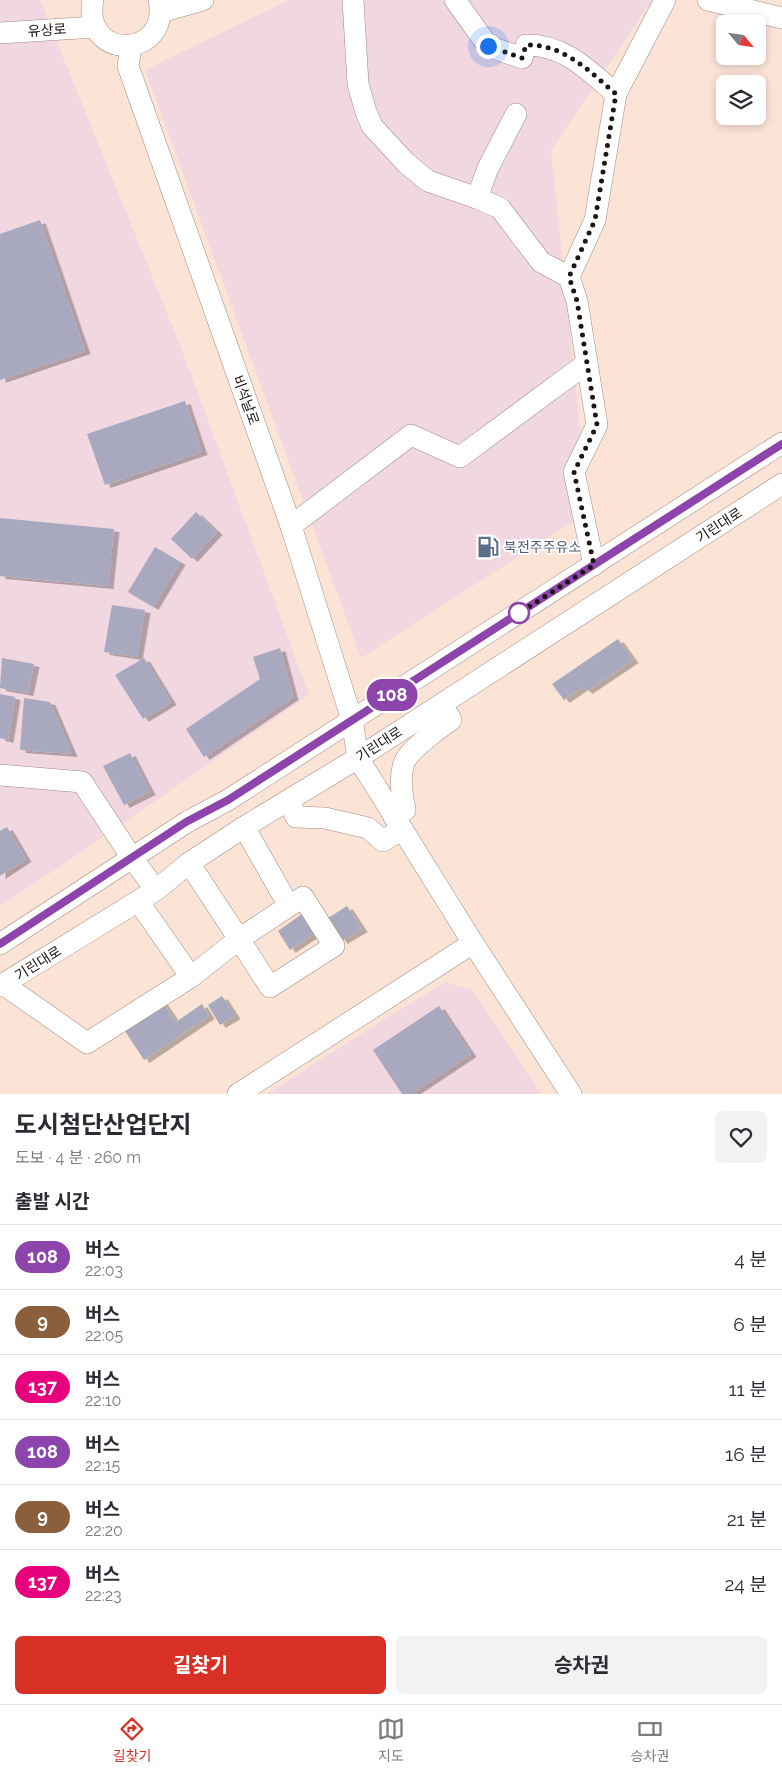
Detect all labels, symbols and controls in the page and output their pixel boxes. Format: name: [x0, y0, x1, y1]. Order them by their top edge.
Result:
north arrow: [716, 15, 766, 65]
map controls: [716, 15, 766, 125]
street label: 유상로: [27, 21, 67, 39]
your location: [476, 34, 501, 59]
button: layers: [716, 75, 766, 125]
street label: 비석날로: [230, 373, 262, 427]
street label: 기린대로: [693, 504, 745, 546]
fuel station icon: 북전주주유소: [475, 534, 501, 560]
place label: 북전주주유소: [504, 539, 581, 555]
unlabelled marker: [508, 602, 530, 624]
line badge: 108: [363, 679, 421, 711]
text: 108: [377, 684, 407, 705]
street label: 기린대로: [353, 723, 405, 765]
street label: 기린대로: [12, 943, 64, 983]
text: 도시첨단산업단지: [15, 1110, 192, 1139]
button: heart: [715, 1111, 767, 1163]
text: 도보 · 4 분 · 260 m: [15, 1148, 141, 1167]
text: 출발 시간: [15, 1190, 89, 1212]
text: 버스: [85, 1238, 120, 1260]
text: 108: [27, 1246, 58, 1267]
text: 4 분: [734, 1248, 767, 1270]
text: 22:03: [85, 1261, 123, 1280]
text: 버스: [85, 1303, 120, 1325]
text: 9: [37, 1311, 48, 1332]
text: 6 분: [733, 1313, 767, 1335]
text: 22:05: [85, 1326, 123, 1345]
text: 버스: [85, 1368, 120, 1390]
text: 137: [28, 1376, 57, 1397]
text: 11 분: [728, 1378, 767, 1400]
text: 22:10: [85, 1391, 121, 1410]
text: 버스: [85, 1433, 120, 1455]
text: 108: [27, 1441, 58, 1462]
text: 16 분: [725, 1443, 767, 1465]
text: 22:15: [85, 1456, 120, 1475]
text: 버스: [85, 1498, 120, 1520]
text: 9: [37, 1506, 48, 1527]
text: 21 분: [727, 1508, 767, 1530]
text: 22:20: [85, 1521, 123, 1540]
text: 버스: [85, 1563, 120, 1585]
text: 137: [28, 1571, 57, 1592]
text: 24 분: [724, 1573, 767, 1595]
text: 22:23: [85, 1586, 122, 1605]
button: 길찾기: [15, 1636, 386, 1694]
button: 승차권: [396, 1636, 767, 1694]
tab: 길찾기: [113, 1715, 151, 1765]
tab: 지도: [377, 1715, 405, 1765]
tab: 승차권: [631, 1715, 669, 1765]

